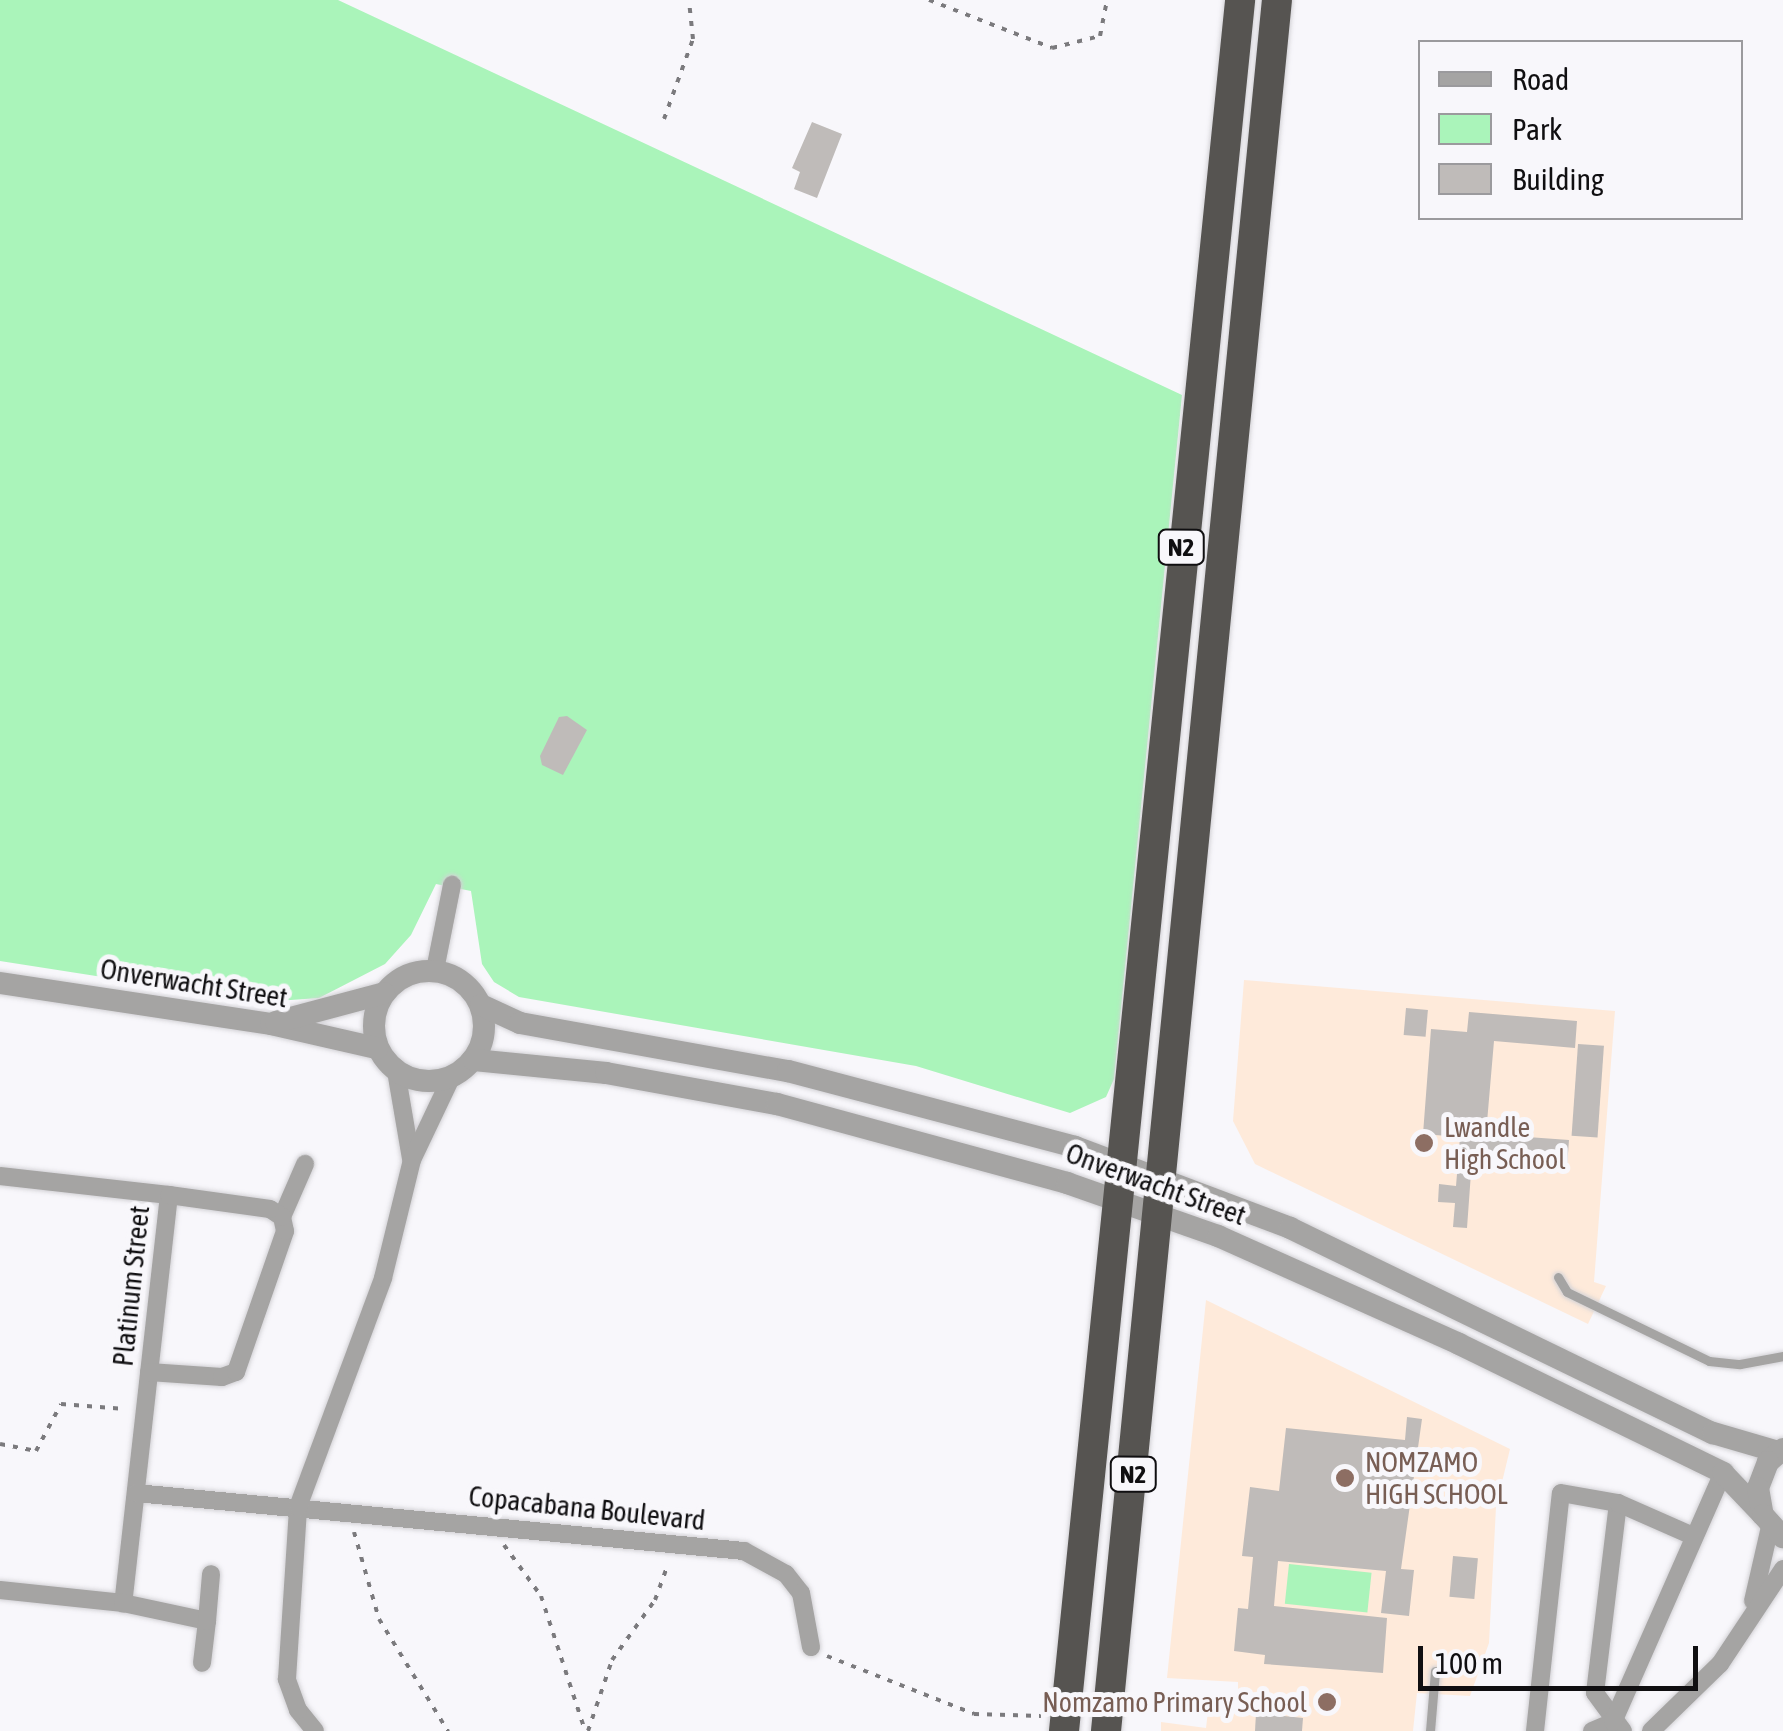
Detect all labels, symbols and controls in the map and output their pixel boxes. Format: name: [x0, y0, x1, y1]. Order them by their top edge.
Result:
legend: [1418, 40, 1743, 220]
text: Road: [1512, 62, 1569, 96]
text: Park: [1512, 112, 1562, 146]
text: Building: [1512, 162, 1604, 196]
road number: N2: [1156, 527, 1206, 567]
street label: Onverwacht Street: [98, 952, 290, 1014]
place label: Lwandle High School: [1444, 1110, 1566, 1176]
marker: Lwandle High School: [1413, 1132, 1435, 1154]
street label: Onverwacht Street: [1062, 1136, 1250, 1232]
street label: Platinum Street: [106, 1204, 156, 1368]
place label: NOMZAMO HIGH SCHOOL: [1365, 1445, 1508, 1511]
road number: N2: [1108, 1454, 1158, 1494]
marker: NOMZAMO HIGH SCHOOL: [1334, 1467, 1356, 1489]
street label: Copacabana Boulevard: [467, 1479, 707, 1537]
scale bar: [1423, 1626, 1703, 1688]
text: 100 m: [1435, 1646, 1503, 1680]
place label: Nomzamo Primary School: [1042, 1685, 1307, 1719]
marker: Nomzamo Primary School: [1316, 1691, 1338, 1713]

